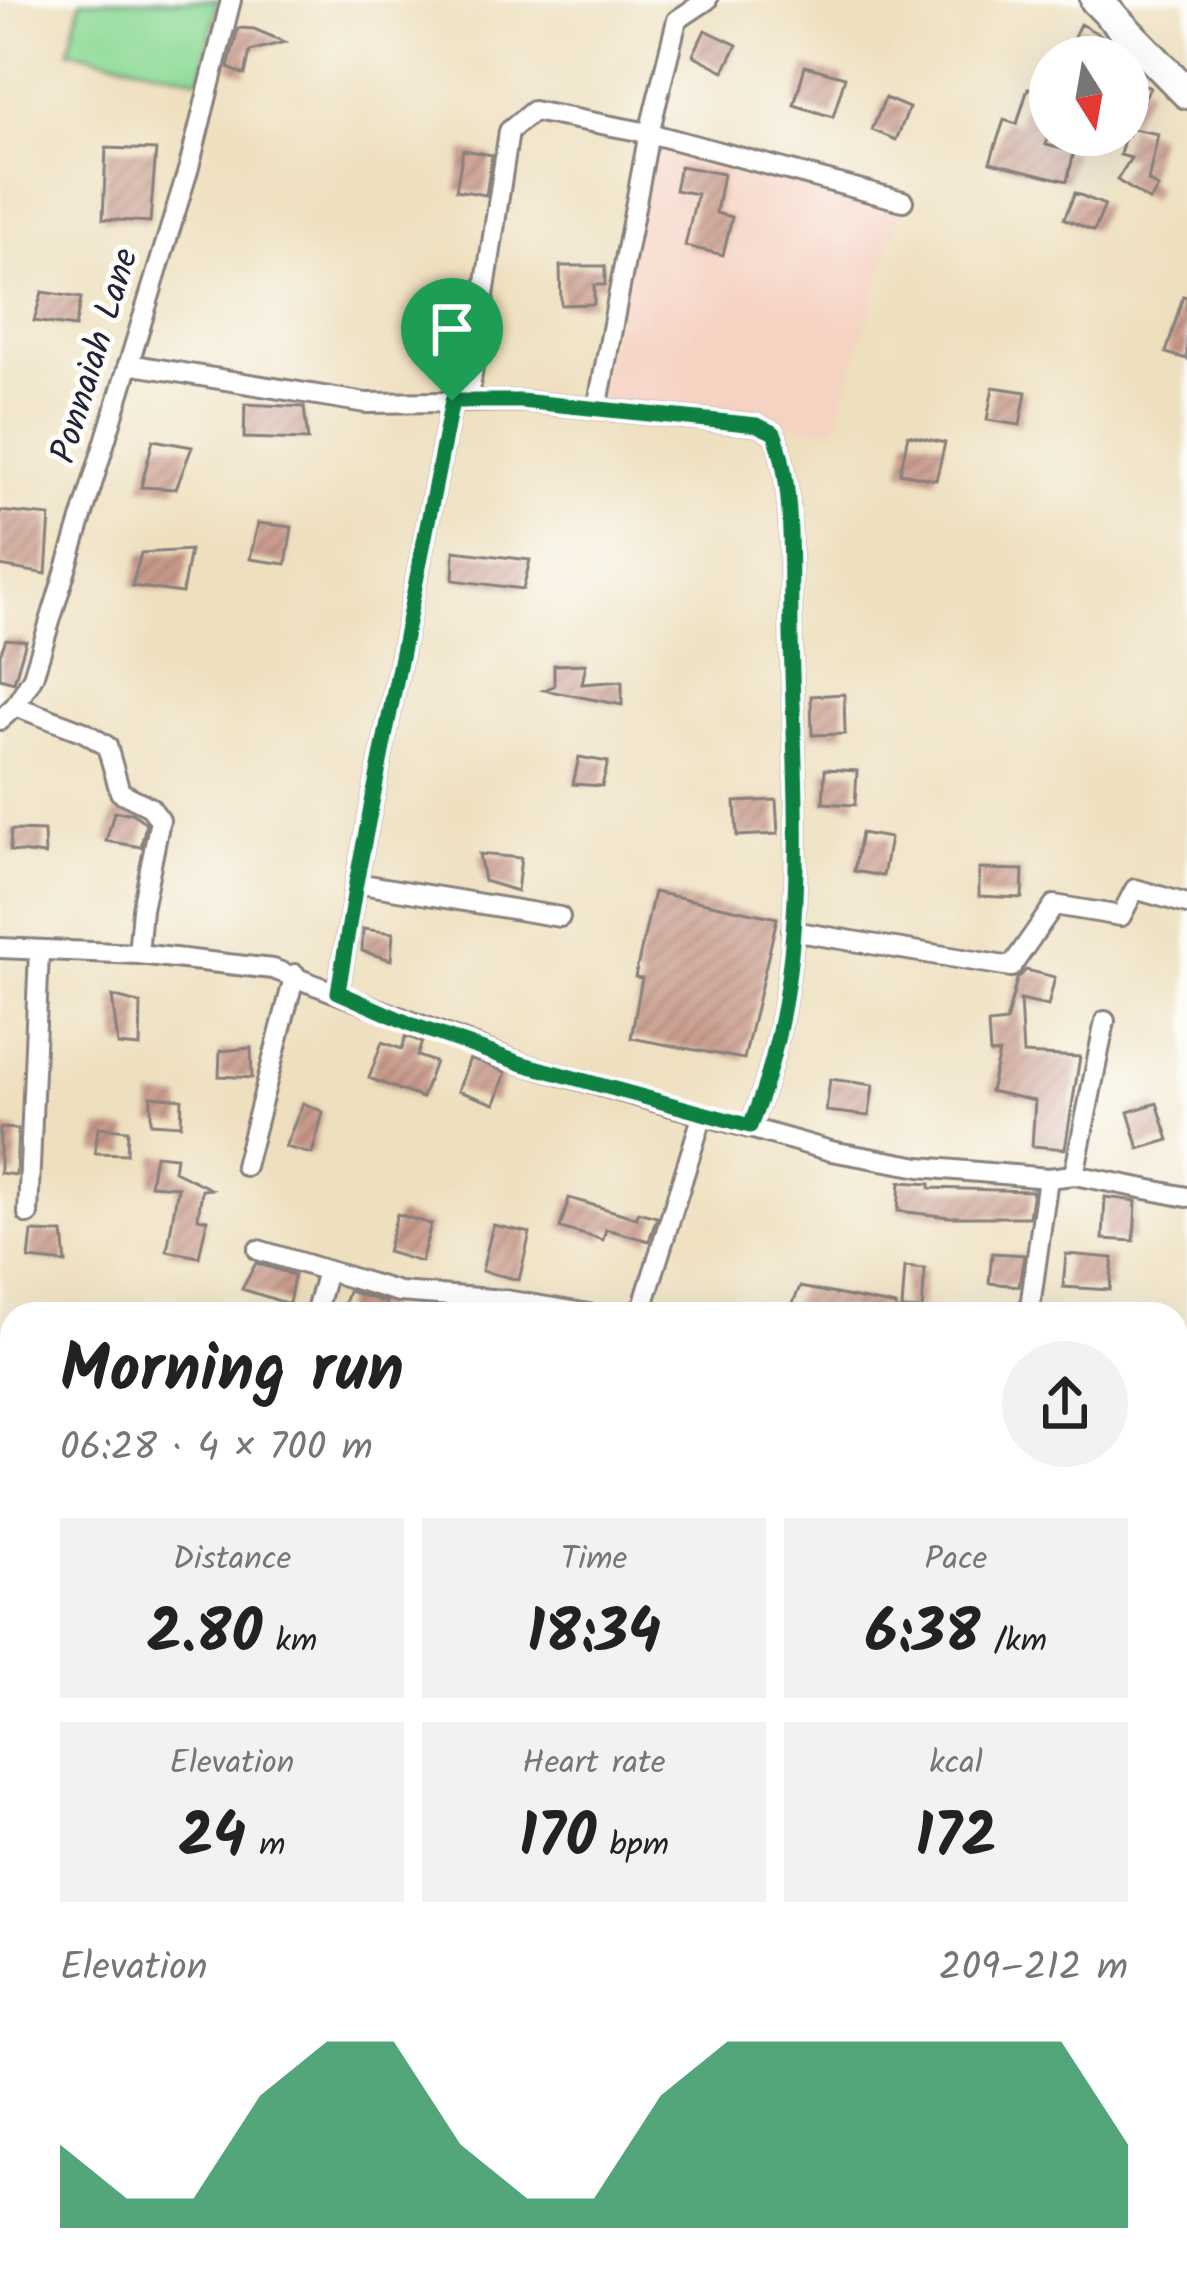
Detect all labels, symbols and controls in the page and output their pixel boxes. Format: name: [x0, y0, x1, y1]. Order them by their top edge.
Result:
north arrow: [1029, 36, 1149, 156]
map controls: [1029, 36, 1149, 156]
street label: Ponnaiah Lane: [36, 241, 156, 471]
pin: [401, 278, 503, 401]
icon: arrive: [419, 296, 485, 362]
text: Morning run: [60, 1320, 404, 1425]
button: share: [1002, 1341, 1128, 1467]
text: 06:28 · 4 × 700 m: [60, 1418, 373, 1480]
text: Distance: [173, 1534, 291, 1587]
text: Time: [561, 1534, 627, 1587]
text: Pace: [925, 1534, 987, 1587]
text: 2.80: [147, 1587, 262, 1683]
text: 18:34: [527, 1587, 661, 1683]
text: 6:38: [865, 1587, 980, 1683]
text: km: [262, 1616, 317, 1669]
text: /km: [980, 1616, 1047, 1669]
text: Elevation: [170, 1738, 294, 1791]
text: Heart rate: [522, 1738, 666, 1791]
text: kcal: [929, 1738, 983, 1791]
text: 24: [178, 1791, 246, 1887]
text: 170: [519, 1791, 596, 1887]
text: 172: [915, 1791, 997, 1887]
text: m: [246, 1820, 286, 1873]
text: bpm: [596, 1820, 669, 1873]
text: Elevation: [60, 1938, 208, 2000]
text: 209–212 m: [939, 1938, 1128, 2000]

